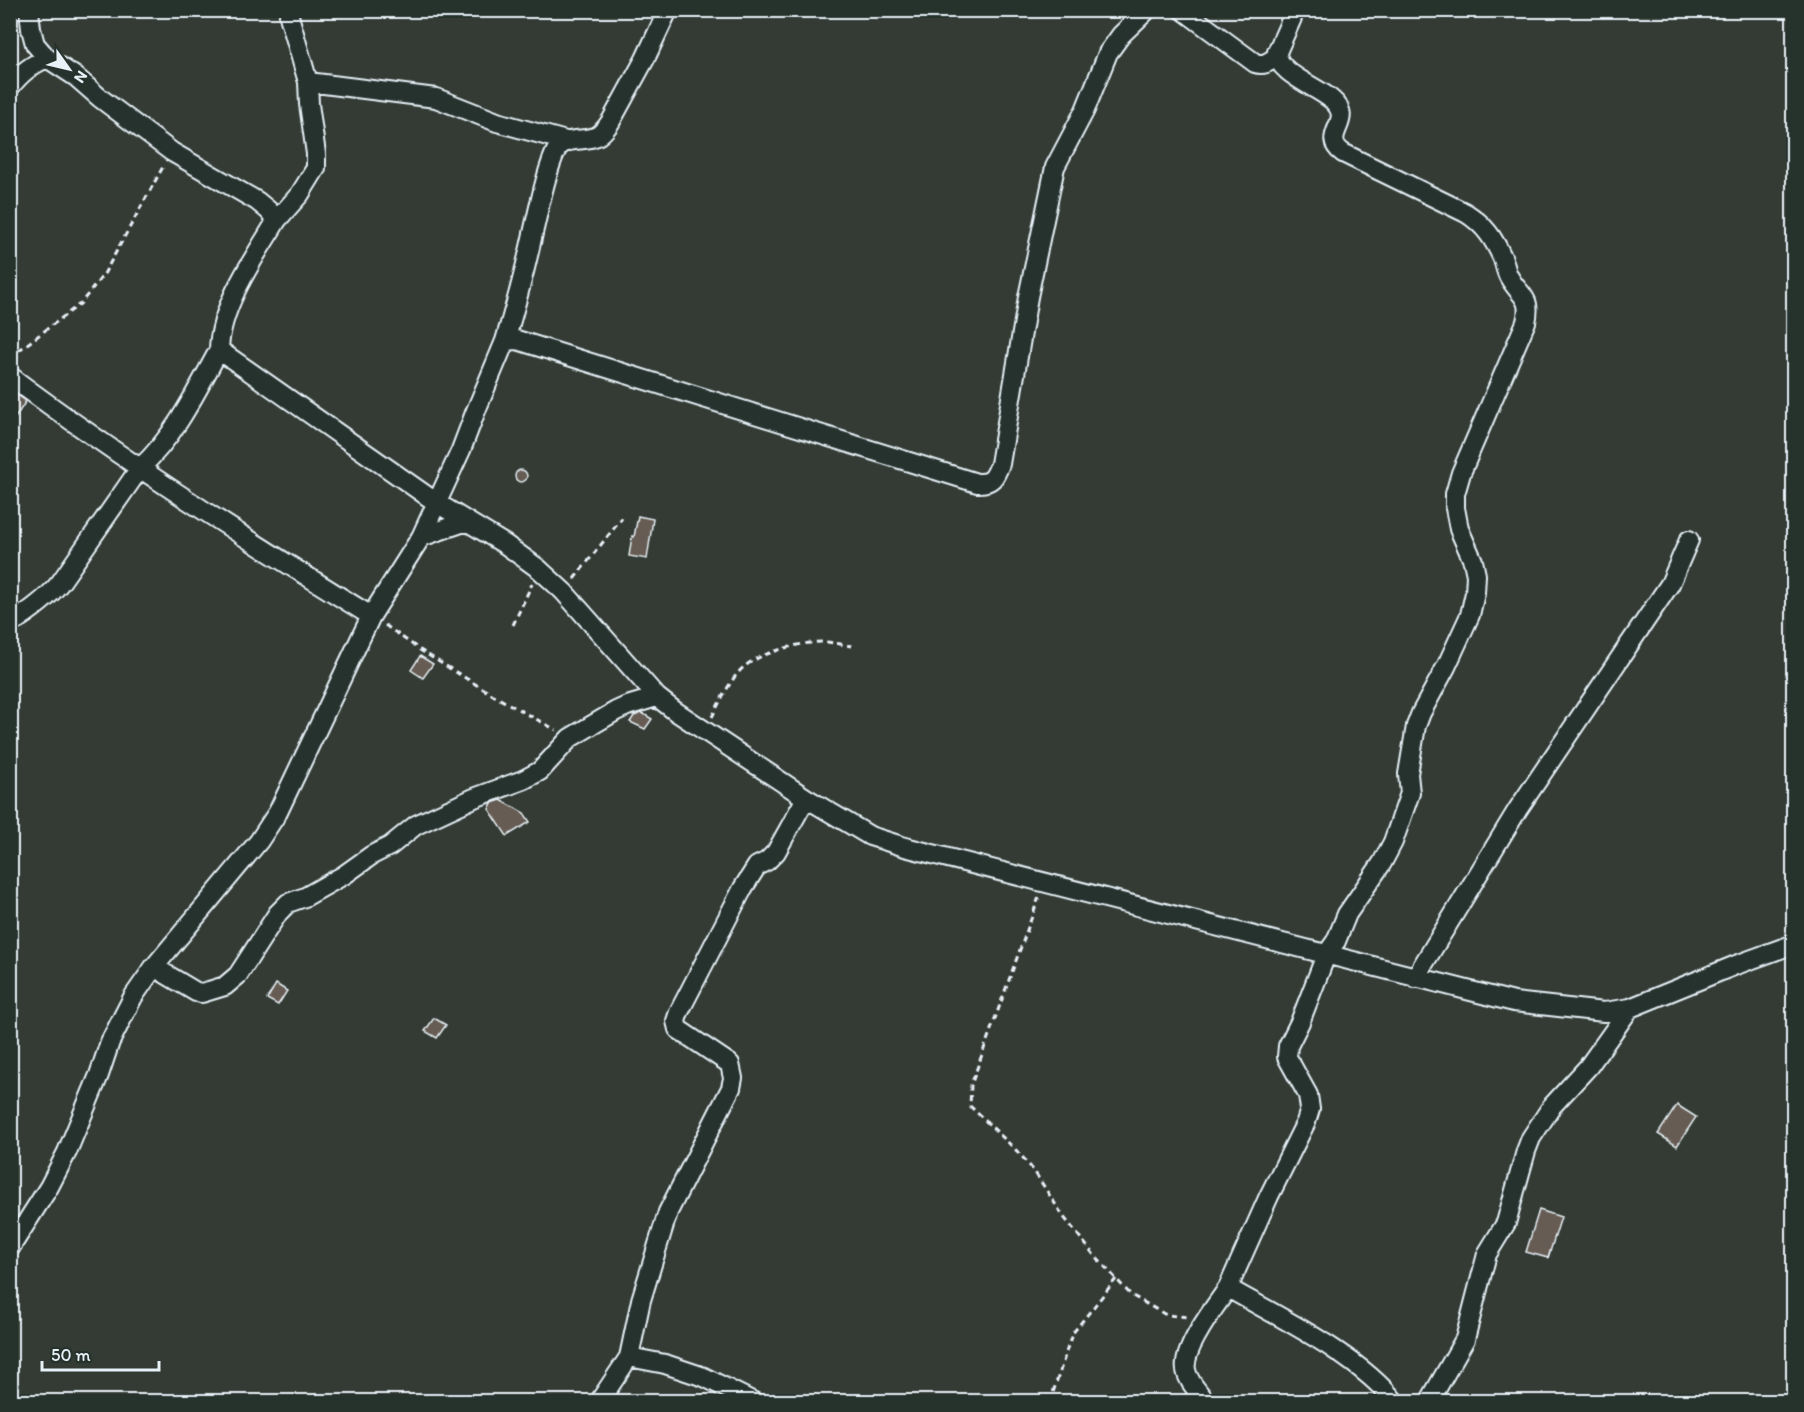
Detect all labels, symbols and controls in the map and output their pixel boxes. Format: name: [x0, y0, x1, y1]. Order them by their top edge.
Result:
north arrow: [39, 39, 99, 99]
text: N: [70, 67, 92, 87]
scale bar: [42, 1334, 159, 1372]
text: 50 m: [51, 1344, 91, 1366]

